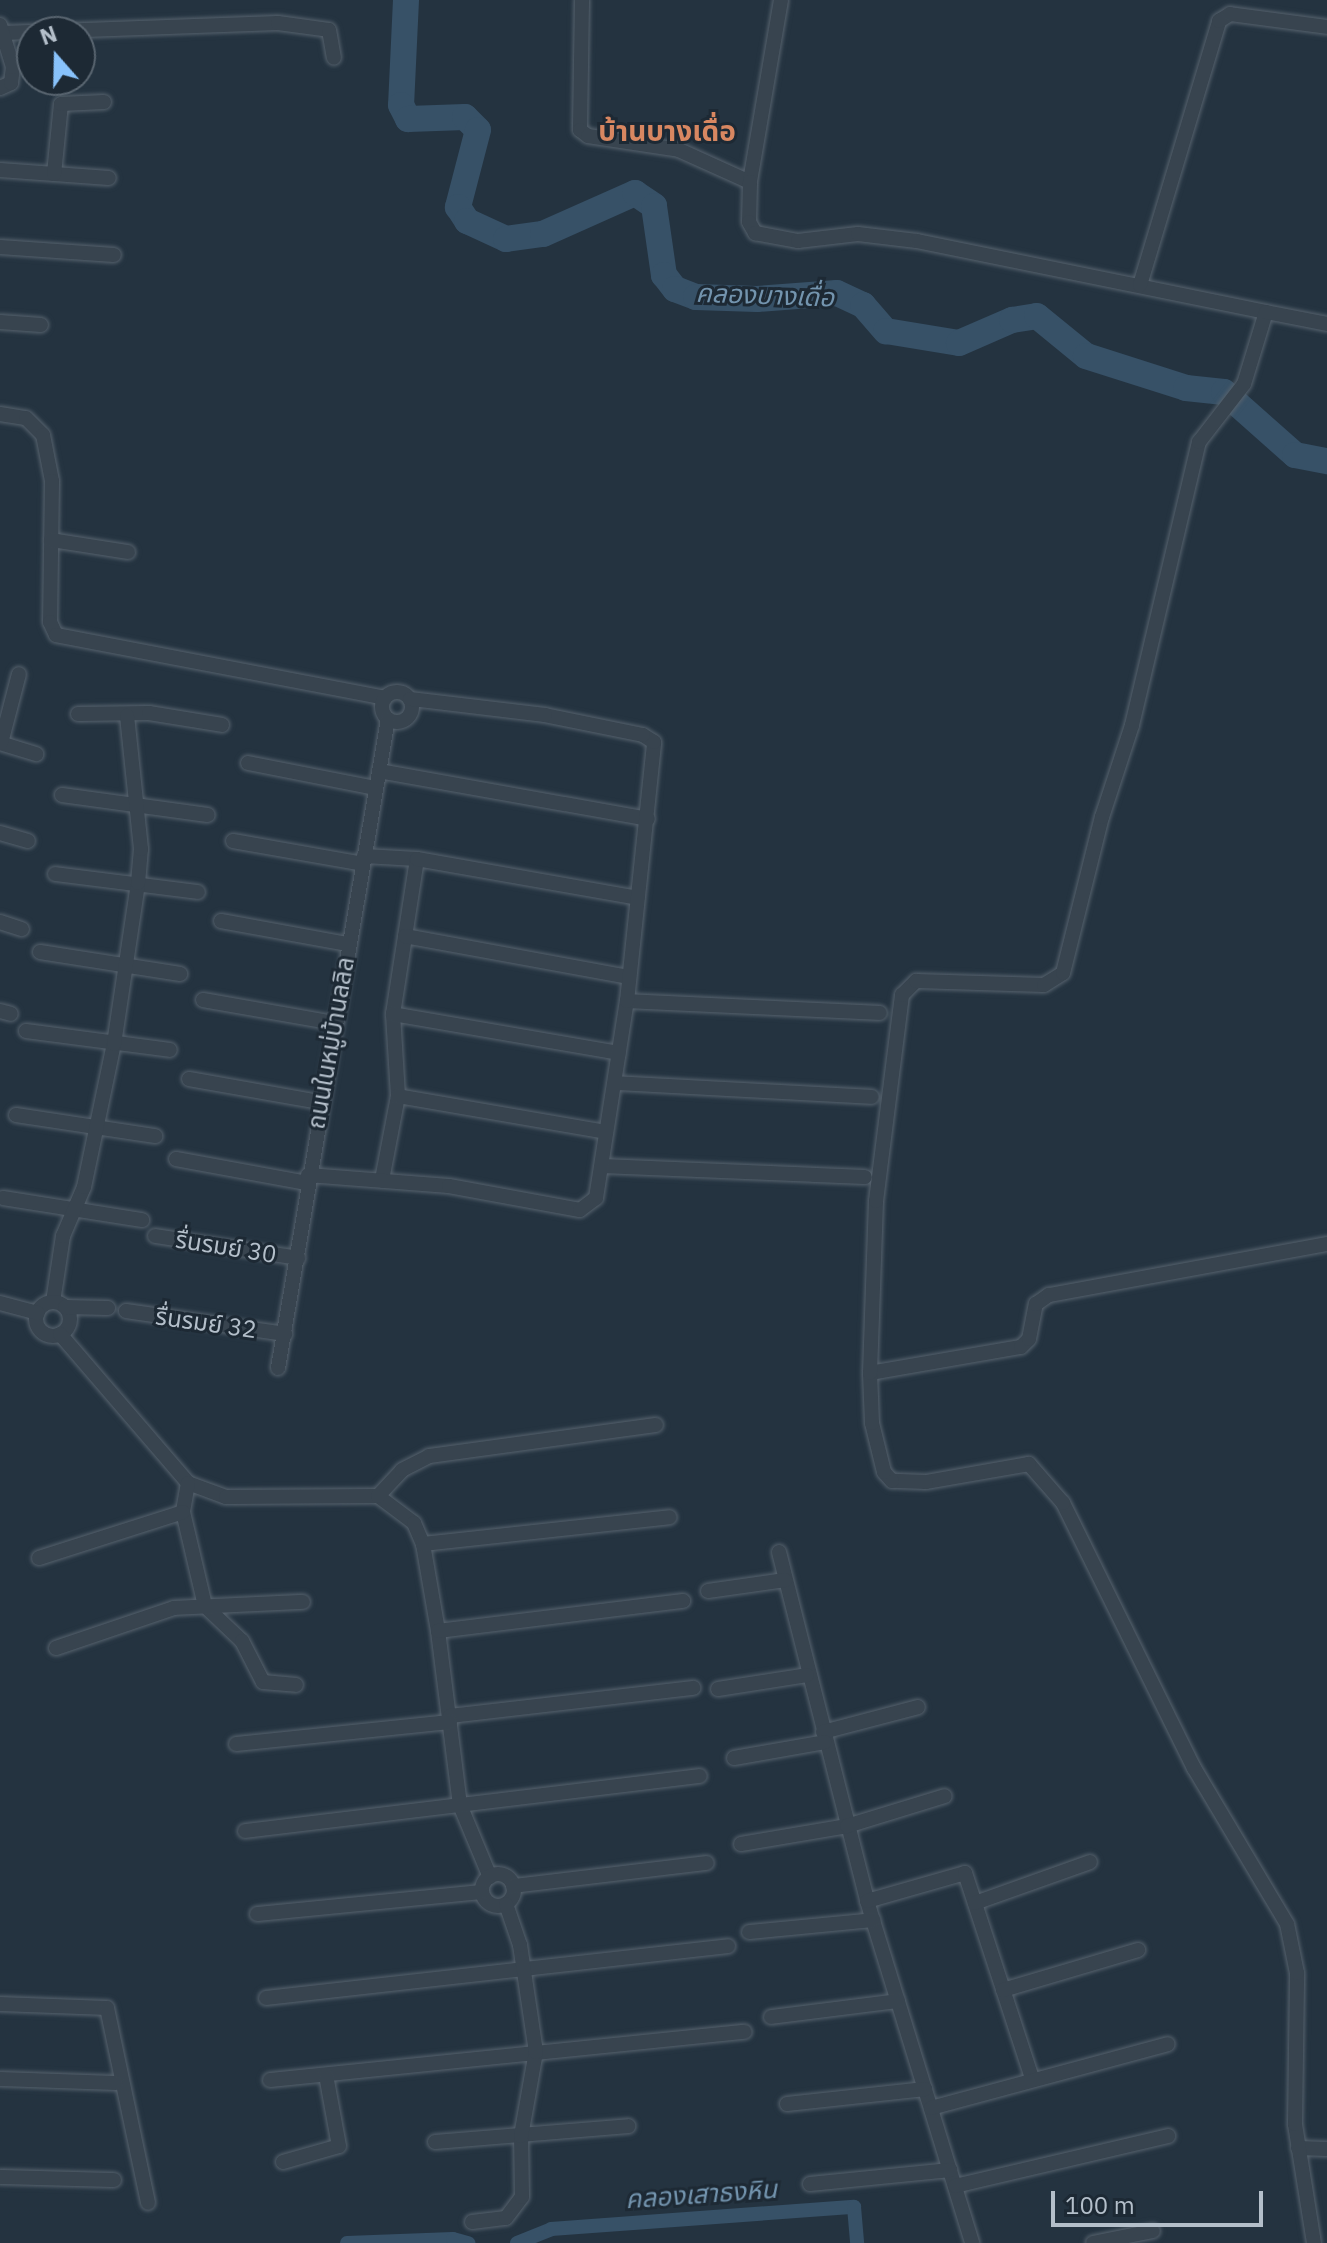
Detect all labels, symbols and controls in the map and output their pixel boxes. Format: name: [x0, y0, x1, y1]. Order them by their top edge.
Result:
north arrow: [16, 16, 96, 96]
text: N: [36, 19, 61, 51]
district label: บ้านบางเดื่อ: [598, 114, 736, 148]
water label: คลองบางเดื่อ: [695, 277, 835, 313]
street label: ถนนในหมู่บ้านลลิล: [302, 955, 360, 1131]
street label: รื่นรมย์ 30: [174, 1225, 278, 1269]
street label: รื่นรมย์ 32: [154, 1302, 258, 1344]
water label: คลองเสาธงหิน: [624, 2173, 778, 2215]
scale bar: [1055, 2175, 1267, 2225]
text: 100 m: [1065, 2189, 1135, 2221]

